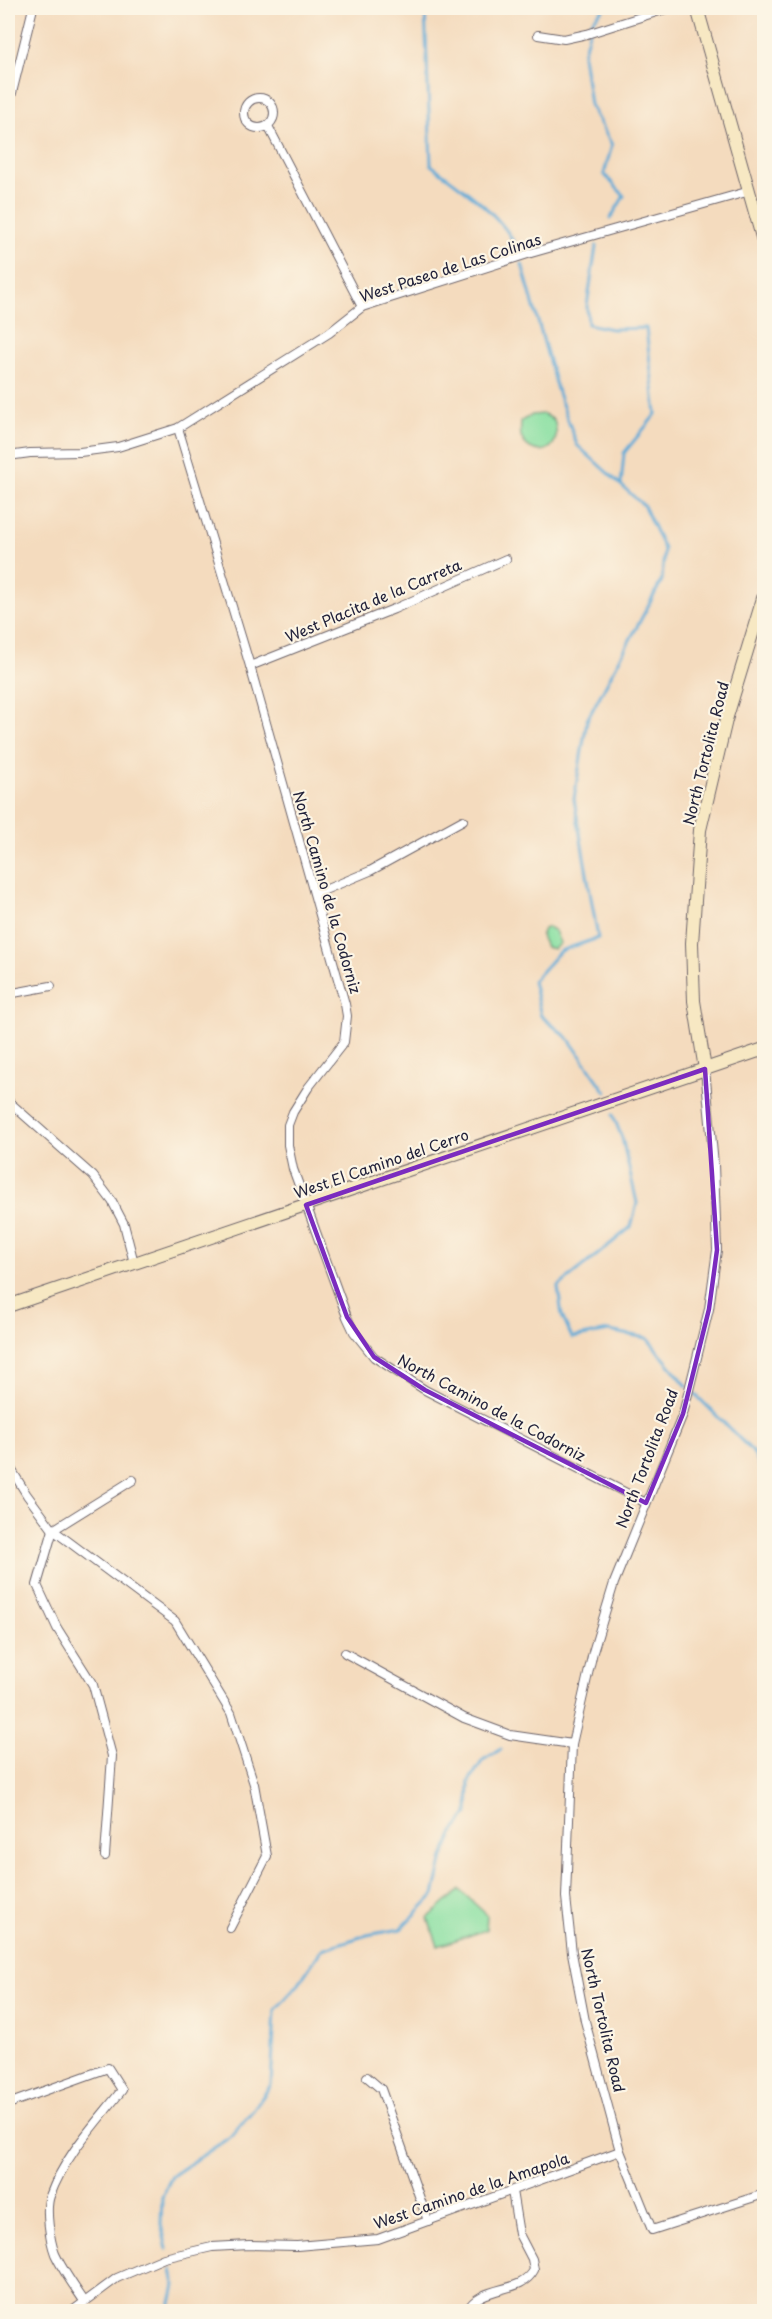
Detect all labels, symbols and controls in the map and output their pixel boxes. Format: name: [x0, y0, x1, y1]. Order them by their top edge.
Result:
street label: West Paseo de Las Colinas: [356, 227, 544, 307]
street label: West Placita de la Carreta: [281, 552, 465, 648]
street label: North Tortolita Road: [676, 679, 734, 827]
street label: North Camino de la Codorniz: [288, 788, 368, 996]
street label: West El Camino del Cerro: [290, 1122, 472, 1204]
street label: North Camino de la Codorniz: [394, 1348, 590, 1466]
street label: North Tortolita Road: [609, 1385, 683, 1531]
street label: North Tortolita Road: [576, 1946, 632, 2094]
street label: West Camino de la Amapola: [370, 2145, 572, 2234]

